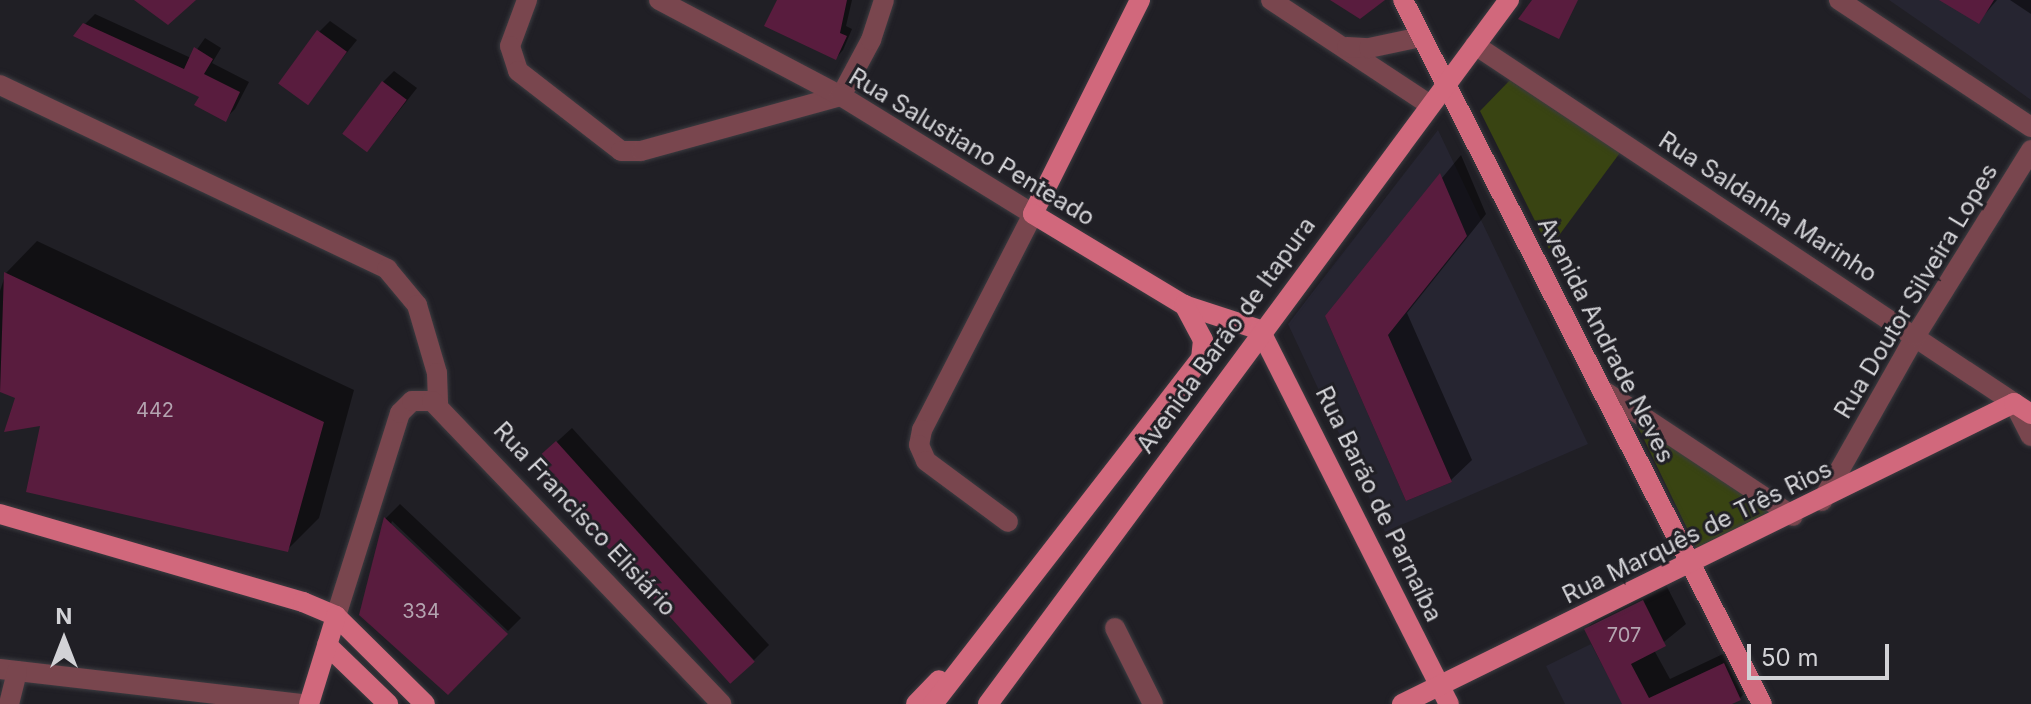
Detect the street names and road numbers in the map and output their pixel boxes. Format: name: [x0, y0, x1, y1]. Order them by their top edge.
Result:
street label: Rua Salustiano Penteado: [844, 62, 1100, 232]
street label: Rua Saldanha Marinho: [1653, 126, 1883, 288]
street label: Rua Doutor Silveira Lopes: [1828, 158, 2004, 424]
street label: Avenida Barão de Itapura: [1131, 211, 1321, 459]
street label: Avenida Andrade Neves: [1532, 212, 1680, 468]
street label: Rua Barão de Parnaíba: [1309, 382, 1449, 626]
street label: Rua Francisco Elisiário: [488, 416, 682, 622]
street label: Rua Marquês de Três Rios: [1558, 454, 1836, 610]

